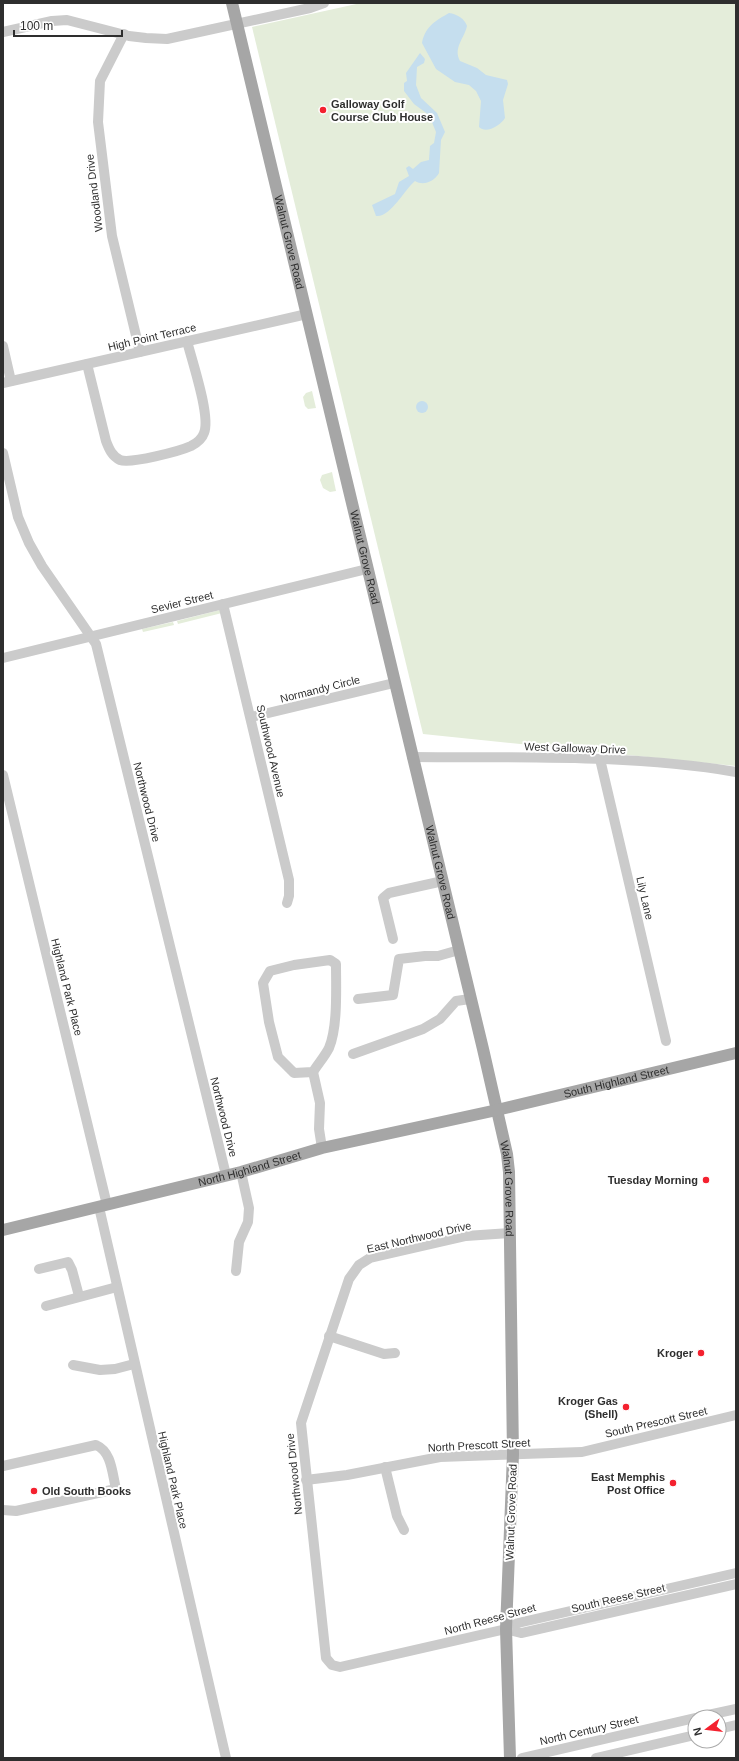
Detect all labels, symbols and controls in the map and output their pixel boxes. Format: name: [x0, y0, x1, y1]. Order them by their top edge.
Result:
scale bar: [14, 12, 122, 38]
text: 100 m: [20, 19, 53, 33]
place label: Galloway Golf Course Club House: [331, 98, 433, 123]
marker: Galloway Golf Course Club House: [318, 105, 328, 115]
street label: Woodland Drive: [83, 154, 105, 232]
street label: Walnut Grove Road: [272, 194, 306, 290]
street label: High Point Terrace: [107, 321, 197, 353]
street label: Walnut Grove Road: [348, 509, 382, 605]
street label: Sevier Street: [150, 588, 214, 616]
street label: Normandy Circle: [279, 673, 361, 705]
street label: Southwood Avenue: [255, 704, 287, 798]
street label: West Galloway Drive: [524, 740, 626, 756]
street label: Northwood Drive: [131, 761, 163, 843]
street label: Walnut Grove Road: [424, 824, 458, 921]
street label: Lily Lane: [634, 875, 656, 921]
street label: Highland Park Place: [49, 937, 85, 1037]
street label: South Highland Street: [562, 1063, 670, 1100]
street label: Northwood Drive: [208, 1076, 240, 1158]
street label: Walnut Grove Road: [498, 1139, 516, 1237]
street label: North Highland Street: [197, 1149, 302, 1188]
place label: Tuesday Morning: [608, 1174, 698, 1186]
marker: Tuesday Morning: [701, 1175, 711, 1185]
street label: East Northwood Drive: [366, 1219, 472, 1255]
place label: Kroger: [657, 1347, 694, 1359]
marker: Kroger: [696, 1348, 706, 1358]
place label: Kroger Gas (Shell): [558, 1395, 618, 1420]
marker: Kroger Gas (Shell): [621, 1402, 631, 1412]
street label: South Prescott Street: [604, 1404, 708, 1440]
street label: Highland Park Place: [156, 1430, 190, 1530]
street label: Northwood Drive: [284, 1433, 304, 1515]
street label: North Prescott Street: [427, 1436, 531, 1454]
street label: Walnut Grove Road: [503, 1464, 519, 1560]
place label: East Memphis Post Office: [591, 1471, 665, 1496]
marker: East Memphis Post Office: [668, 1478, 678, 1488]
place label: Old South Books: [42, 1485, 131, 1497]
marker: Old South Books: [29, 1486, 39, 1496]
street label: South Reese Street: [570, 1581, 666, 1615]
street label: North Reese Street: [443, 1601, 537, 1637]
north arrow: [687, 1709, 727, 1749]
street label: North Century Street: [539, 1713, 639, 1747]
text: N: [691, 1726, 704, 1737]

